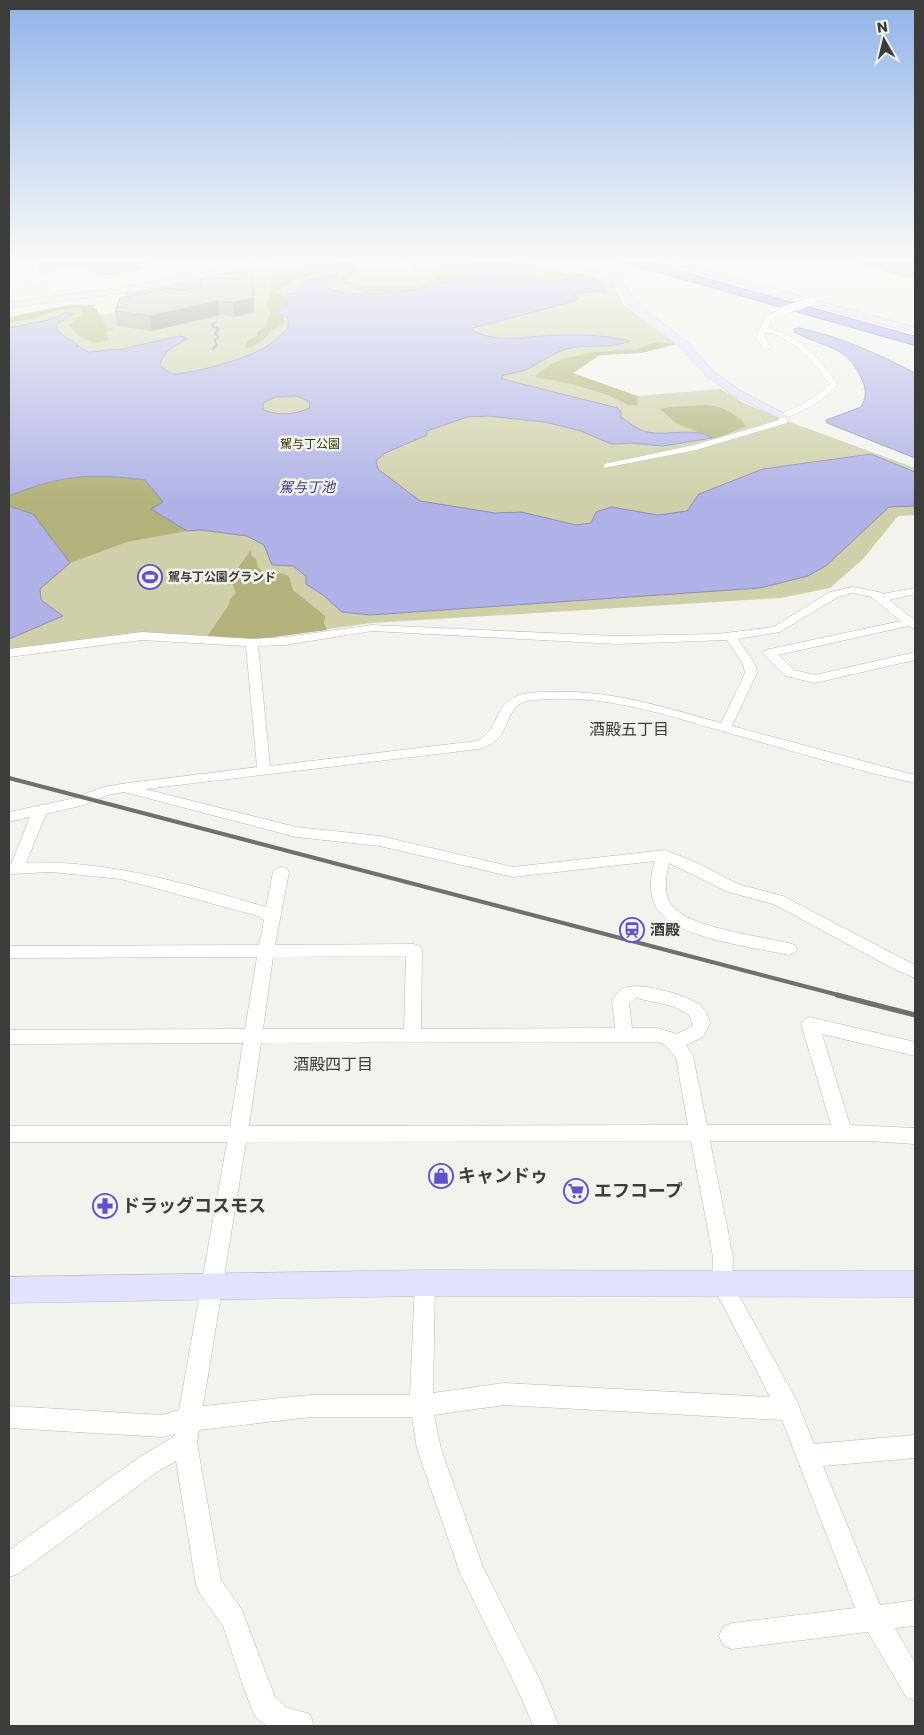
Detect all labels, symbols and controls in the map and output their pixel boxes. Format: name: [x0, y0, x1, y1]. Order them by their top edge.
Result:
north arrow: [859, 15, 909, 65]
text: N: [876, 16, 889, 38]
park label: 駕与丁公園: [280, 435, 340, 452]
water label: 駕与丁池: [279, 477, 337, 497]
sports icon: 駕与丁公園グランド: [137, 564, 163, 590]
place label: 駕与丁公園グランド: [168, 568, 276, 585]
district label: 酒殿五丁目: [589, 718, 669, 741]
station icon: 酒殿: [619, 917, 645, 943]
place label: 酒殿: [650, 919, 680, 940]
district label: 酒殿四丁目: [293, 1053, 373, 1076]
shop icon: キャンドゥ: [428, 1163, 454, 1189]
place label: キャンドゥ: [458, 1163, 548, 1188]
supermarket icon: エフコープ: [563, 1178, 589, 1204]
place label: エフコープ: [594, 1178, 683, 1203]
pharmacy icon: ドラッグコスモス: [92, 1193, 118, 1219]
place label: ドラッグコスモス: [122, 1193, 266, 1218]

